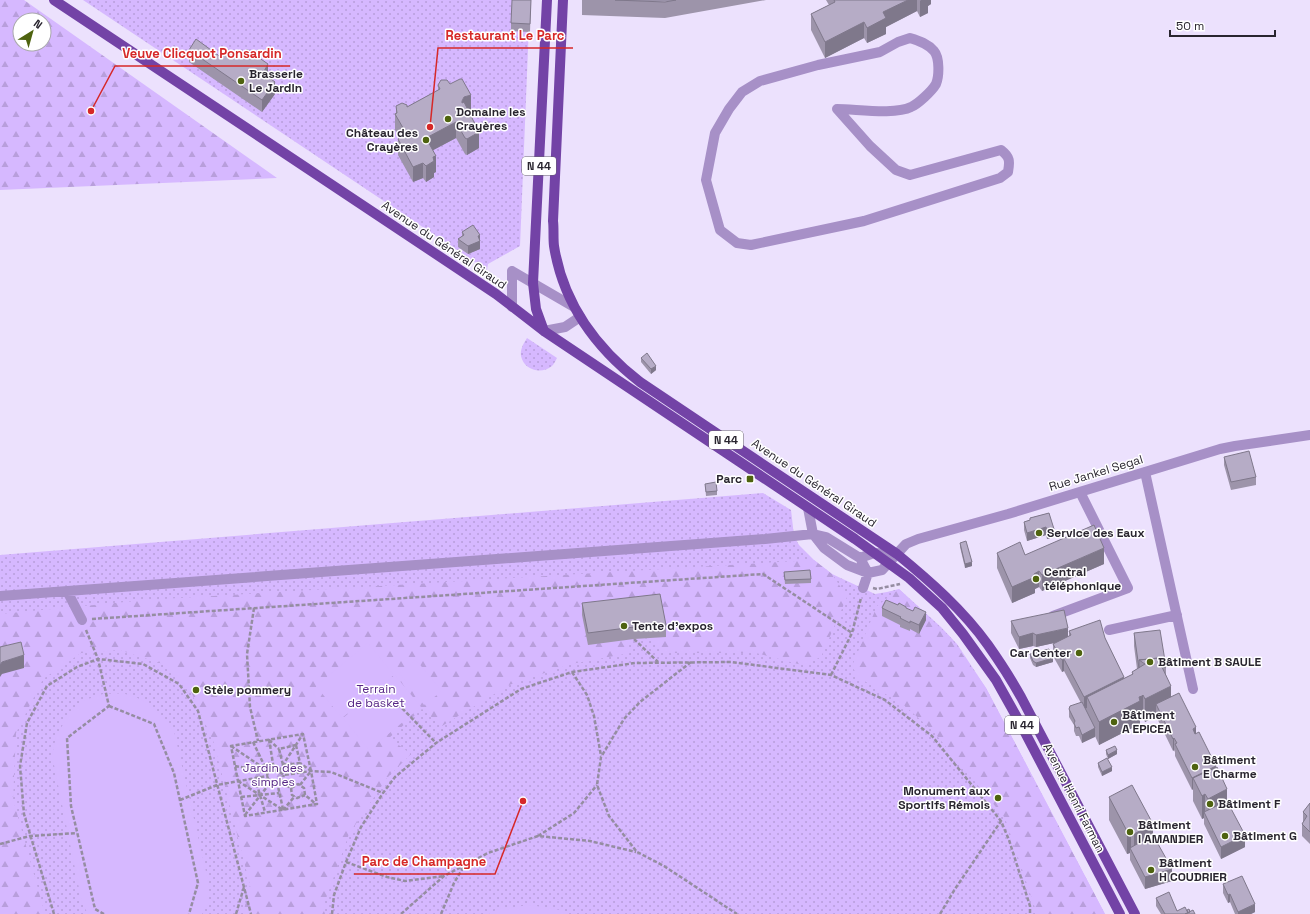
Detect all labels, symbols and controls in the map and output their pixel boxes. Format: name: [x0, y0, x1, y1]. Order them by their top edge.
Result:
north arrow: [12, 12, 52, 52]
scale bar: [1170, 12, 1275, 38]
text: N: [31, 16, 45, 32]
text: 50 m: [1176, 18, 1204, 34]
callout: Restaurant Le Parc: [438, 23, 573, 48]
text: Restaurant Le Parc: [446, 27, 565, 44]
callout: Veuve Clicquot Ponsardin: [115, 41, 290, 66]
text: Veuve Clicquot Ponsardin: [122, 45, 282, 62]
place label: Brasserie Le Jardin: [249, 66, 303, 96]
marker: Brasserie Le Jardin: [236, 76, 246, 86]
place label: Domaine les Crayères: [456, 104, 525, 134]
marker: Domaine les Crayères: [443, 114, 453, 124]
place label: Château des Crayères: [346, 125, 418, 155]
marker: Château des Crayères: [421, 135, 431, 145]
road number: N 44: [522, 157, 556, 175]
street label: Avenue du Général Giraud: [378, 197, 510, 293]
road number: N 44: [709, 431, 743, 449]
street label: Avenue du Général Giraud: [748, 435, 880, 531]
street label: Rue Jankel Segal: [1047, 451, 1145, 495]
place label: Parc: [716, 471, 742, 487]
marker: Parc: [745, 474, 755, 484]
place label: Service des Eaux: [1047, 525, 1145, 541]
marker: Service des Eaux: [1034, 528, 1044, 538]
place label: Central téléphonique: [1044, 564, 1121, 594]
marker: Central téléphonique: [1031, 574, 1041, 584]
place label: Tente d'expos: [632, 618, 713, 634]
marker: Tente d'expos: [619, 621, 629, 631]
place label: Car Center: [1010, 645, 1071, 661]
marker: Car Center: [1074, 648, 1084, 658]
place label: Bâtiment B SAULE: [1158, 654, 1261, 670]
marker: Bâtiment B SAULE: [1145, 657, 1155, 667]
park label: Terrain de basket: [347, 681, 405, 711]
place label: Stèle pommery: [204, 682, 291, 698]
marker: Stèle pommery: [191, 685, 201, 695]
place label: Bâtiment A EPICEA: [1122, 707, 1175, 737]
road number: N 44: [1005, 716, 1039, 734]
marker: Bâtiment A EPICEA: [1109, 717, 1119, 727]
street label: Avenue Henri Farman: [1039, 741, 1109, 855]
place label: Bâtiment E Charme: [1203, 752, 1257, 782]
park label: Jardin des simples: [243, 760, 303, 790]
marker: Bâtiment E Charme: [1190, 762, 1200, 772]
place label: Monument aux Sportifs Rémois: [898, 783, 990, 813]
marker: Monument aux Sportifs Rémois: [993, 793, 1003, 803]
place label: Bâtiment F: [1218, 796, 1281, 812]
marker: Bâtiment F: [1205, 799, 1215, 809]
place label: Bâtiment I AMANDIER: [1138, 817, 1204, 847]
marker: Bâtiment I AMANDIER: [1125, 827, 1135, 837]
place label: Bâtiment G: [1233, 828, 1297, 844]
marker: Bâtiment G: [1220, 831, 1230, 841]
callout: Parc de Champagne: [354, 849, 495, 874]
text: Parc de Champagne: [362, 853, 486, 870]
place label: Bâtiment H COUDRIER: [1159, 855, 1227, 885]
marker: Bâtiment H COUDRIER: [1146, 865, 1156, 875]

